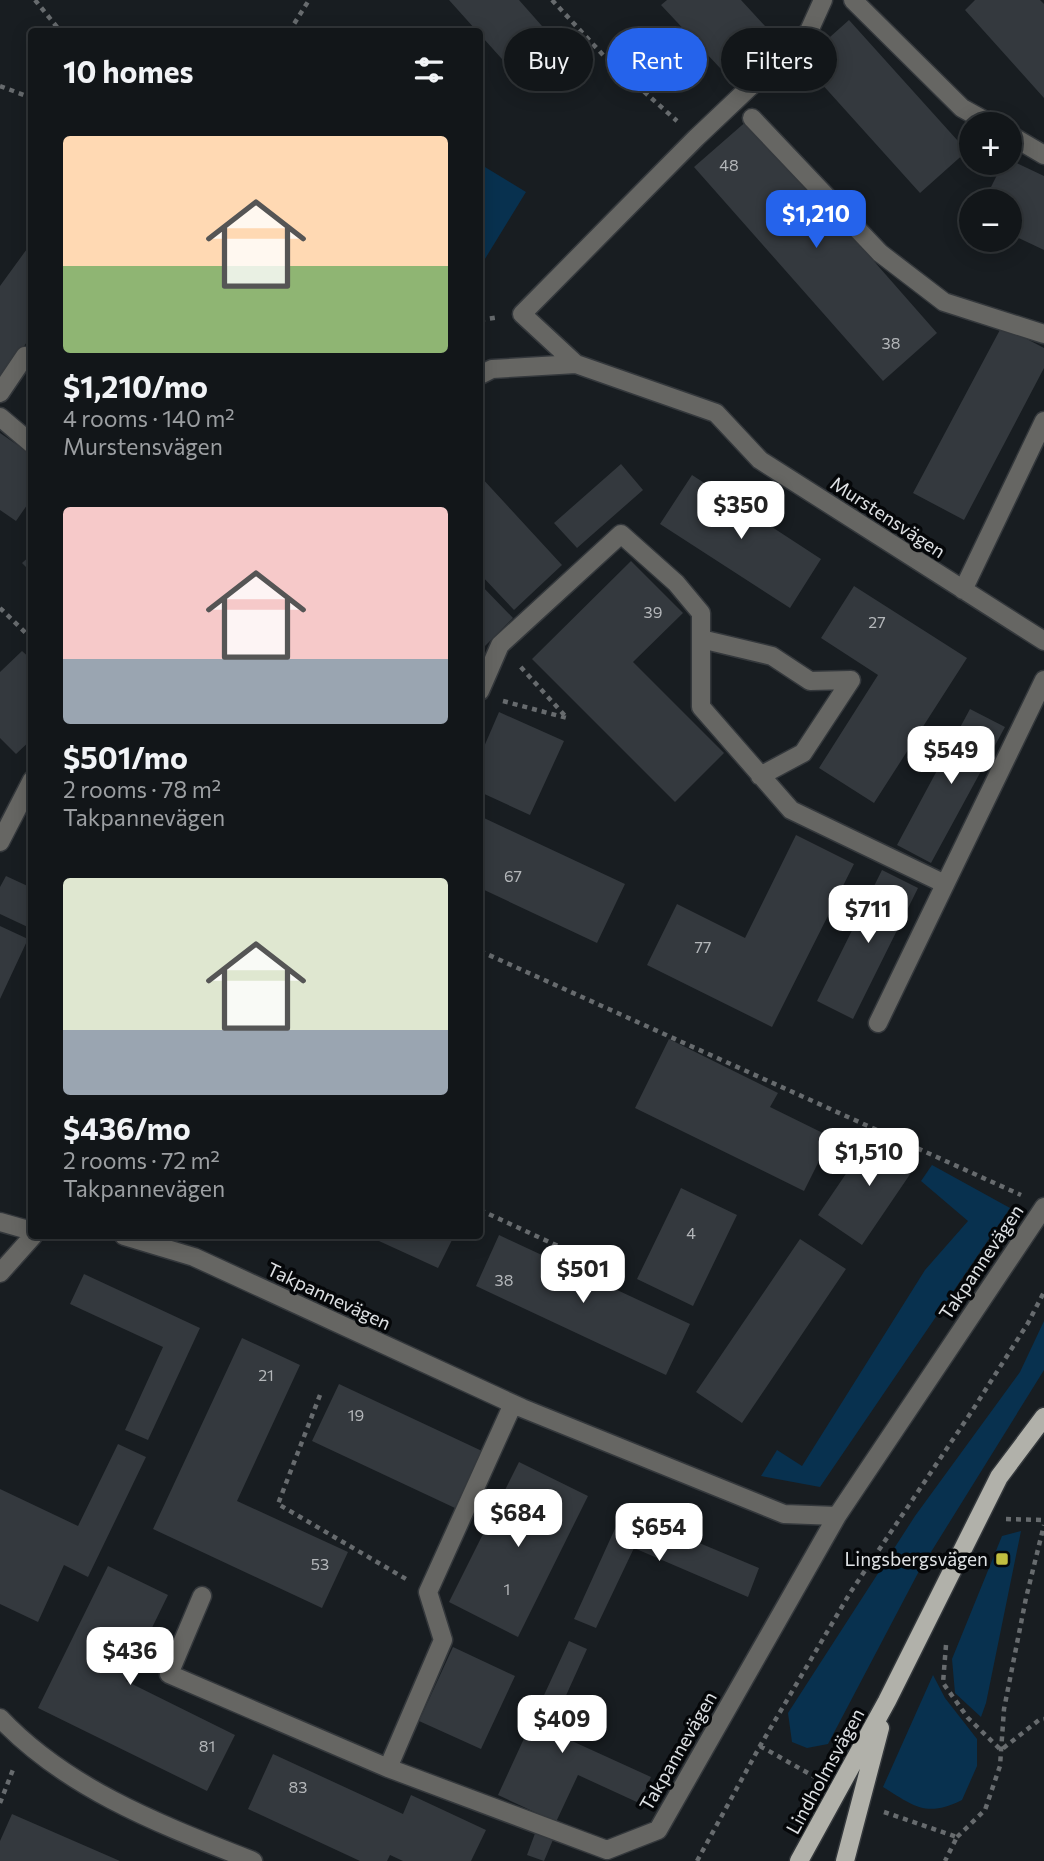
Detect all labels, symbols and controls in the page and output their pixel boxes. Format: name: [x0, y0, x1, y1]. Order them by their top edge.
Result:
chip: Buy: [504, 28, 593, 91]
chip: Rent: [607, 28, 707, 91]
chip: Filters: [721, 28, 837, 91]
icon: filters: [410, 51, 448, 89]
text: 10 homes: [63, 52, 193, 89]
map controls: [959, 112, 1022, 252]
button: +: [959, 112, 1022, 175]
house number: 48: [719, 155, 739, 174]
icon: home: [193, 181, 319, 307]
button: −: [959, 189, 1022, 252]
pin: $1,210: [759, 190, 873, 250]
text: $1,210: [782, 199, 850, 227]
house number: 38: [882, 333, 900, 352]
text: $1,210/mo: [63, 367, 208, 404]
text: 4 rooms · 140 m²: [63, 404, 235, 432]
text: Murstensvägen: [63, 432, 223, 460]
street label: Murstensvägen: [827, 471, 950, 562]
pin: $350: [700, 482, 782, 541]
text: $350: [713, 490, 769, 518]
icon: home: [193, 552, 319, 678]
house number: 39: [644, 602, 662, 621]
house number: 27: [868, 612, 886, 631]
pin: $549: [910, 726, 992, 786]
text: $549: [924, 735, 978, 763]
text: $501/mo: [63, 738, 188, 775]
text: 2 rooms · 78 m²: [63, 775, 221, 803]
text: Takpannevägen: [63, 803, 225, 831]
house number: 67: [504, 866, 522, 885]
pin: $711: [827, 886, 909, 945]
text: $711: [845, 894, 891, 922]
icon: home: [193, 923, 319, 1049]
house number: 77: [695, 937, 711, 956]
text: $436/mo: [63, 1109, 191, 1146]
pin: $1,510: [812, 1128, 926, 1188]
text: $1,510: [835, 1137, 903, 1165]
text: 2 rooms · 72 m²: [63, 1146, 220, 1174]
text: Takpannevägen: [63, 1174, 225, 1202]
street label: Takpannevägen: [934, 1200, 1028, 1324]
house number: 4: [686, 1223, 696, 1242]
pin: $501: [542, 1246, 624, 1305]
text: $501: [557, 1254, 609, 1282]
street label: Takpannevägen: [264, 1257, 395, 1334]
house number: 38: [495, 1270, 513, 1289]
house number: 21: [258, 1365, 274, 1384]
house number: 19: [348, 1405, 364, 1424]
pin: $684: [477, 1490, 559, 1549]
text: $684: [490, 1498, 546, 1526]
pin: $654: [618, 1504, 700, 1563]
text: $654: [632, 1512, 686, 1540]
place label: Lingsbergsvägen: [844, 1547, 988, 1570]
marker: Lingsbergsvägen: [994, 1551, 1010, 1567]
house number: 53: [311, 1554, 329, 1573]
house number: 1: [504, 1579, 510, 1598]
pin: $436: [89, 1628, 171, 1687]
text: $436: [103, 1636, 157, 1664]
street label: Takpannevägen: [634, 1687, 721, 1814]
pin: $409: [521, 1696, 603, 1755]
text: $409: [534, 1704, 590, 1732]
street label: Lindholmsvägen: [781, 1704, 869, 1838]
house number: 81: [199, 1736, 215, 1755]
house number: 83: [289, 1777, 307, 1796]

